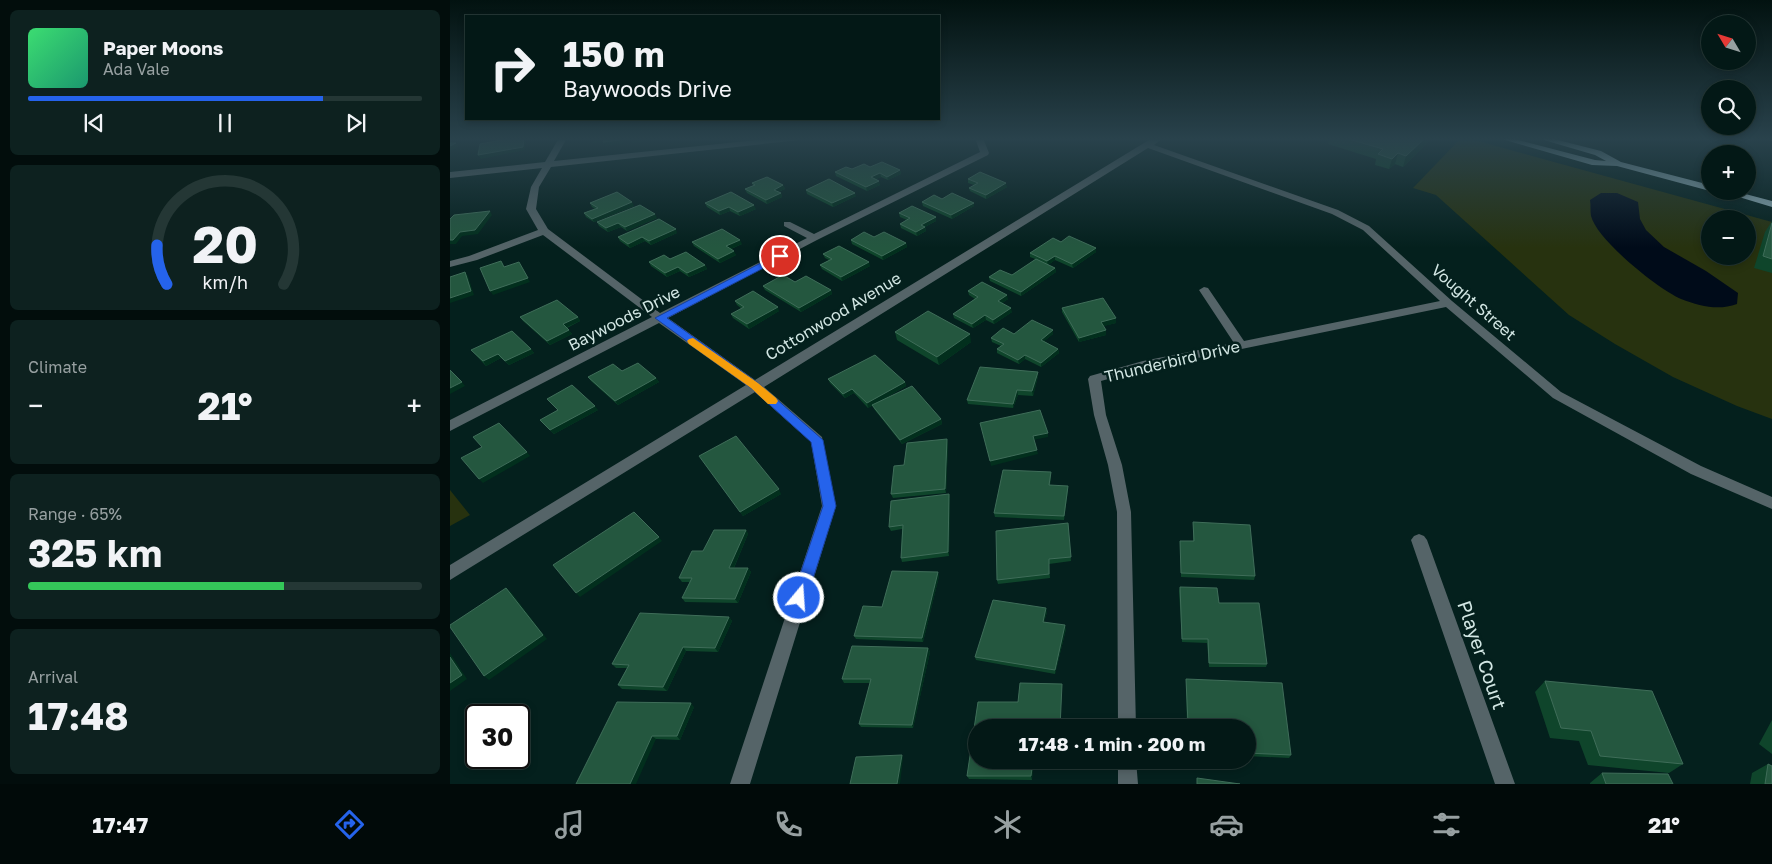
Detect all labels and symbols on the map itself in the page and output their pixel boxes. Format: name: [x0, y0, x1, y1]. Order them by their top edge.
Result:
north arrow: [1701, 15, 1756, 70]
pin: [759, 235, 801, 277]
street label: Vought Street: [1427, 260, 1521, 344]
street label: Cottonwood Avenue: [762, 268, 904, 364]
street label: Baywoods Drive: [565, 281, 683, 355]
street label: Thunderbird Drive: [1102, 336, 1242, 386]
position arrow: [772, 571, 824, 623]
street label: Player Court: [1453, 597, 1512, 712]
speed limit sign: 30: [465, 704, 530, 769]

